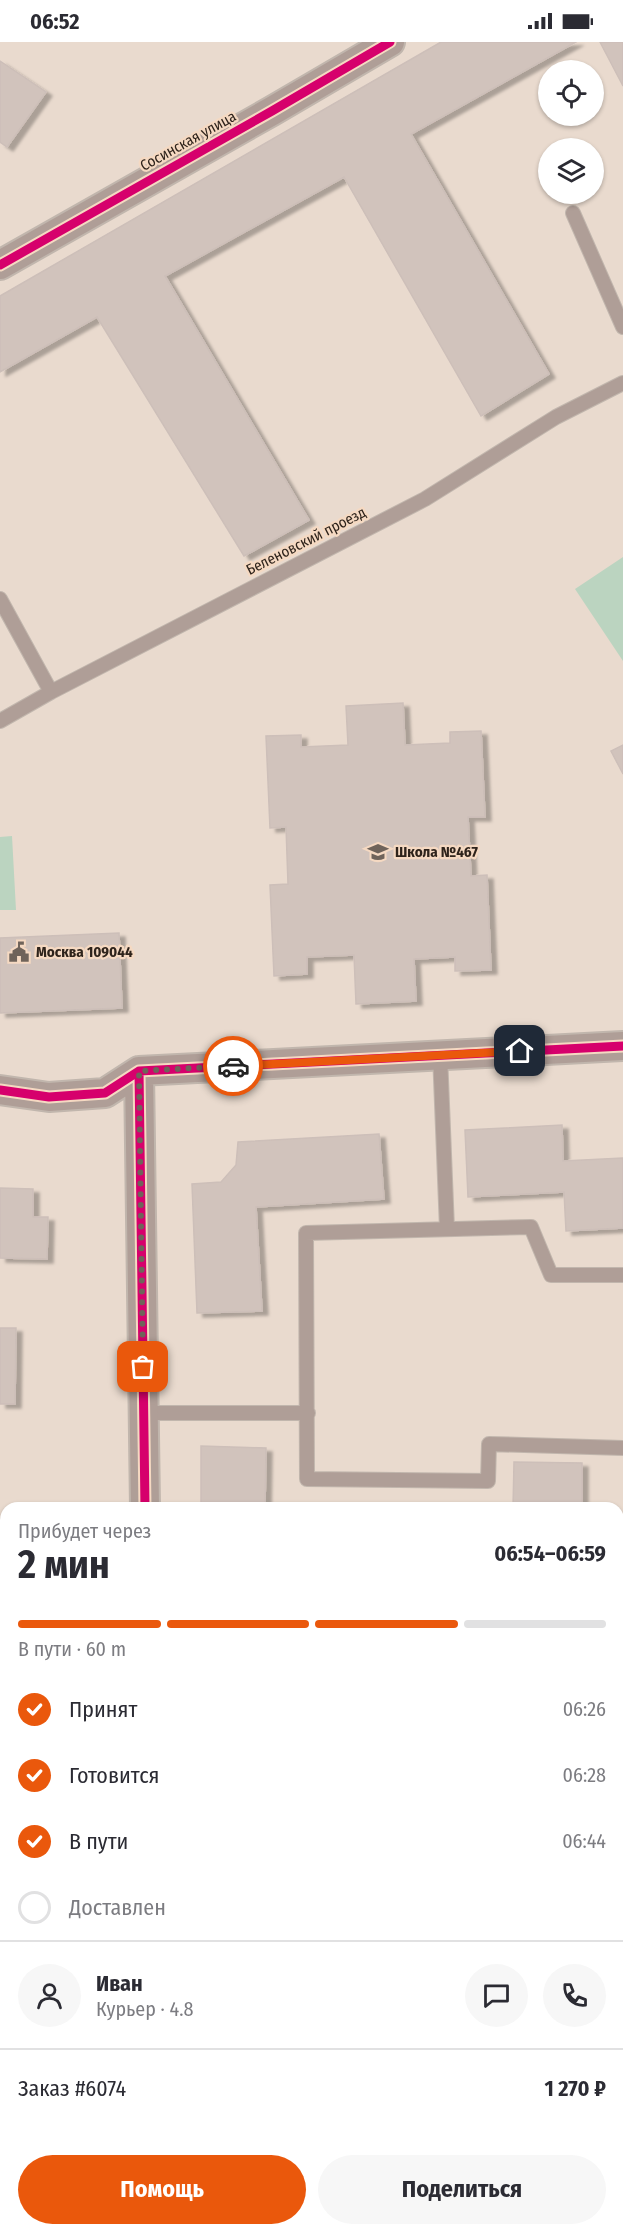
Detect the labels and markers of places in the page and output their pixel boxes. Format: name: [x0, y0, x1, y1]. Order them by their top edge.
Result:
school or university icon: Школа №467: [366, 840, 390, 864]
place label: Школа №467: [395, 843, 478, 861]
public building icon: Москва 109044: [7, 940, 31, 964]
place label: Москва 109044: [36, 943, 133, 961]
pin: [494, 1025, 545, 1076]
pin: [117, 1341, 168, 1392]

